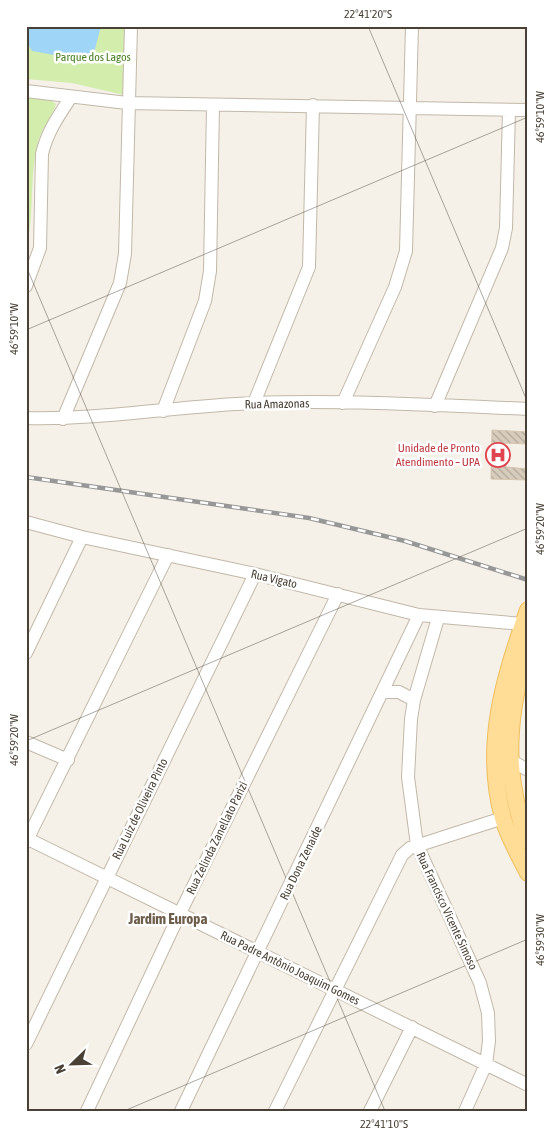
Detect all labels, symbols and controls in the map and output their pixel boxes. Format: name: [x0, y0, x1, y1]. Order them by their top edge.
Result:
text: 22°41'20"S: [344, 7, 392, 21]
park label: Parque dos Lagos: [55, 50, 131, 64]
text: 46°59'10"W: [533, 91, 547, 143]
text: 46°59'10"W: [7, 303, 21, 355]
street label: Rua Amazonas: [245, 396, 309, 412]
place label: Unidade de Pronto Atendimento – UPA: [396, 441, 480, 469]
hospital icon: Unidade de Pronto Atendimento – UPA: [485, 442, 511, 468]
text: 46°59'20"W: [533, 503, 547, 555]
street label: Rua Vigato: [249, 567, 299, 591]
text: 46°59'20"W: [7, 714, 21, 766]
street label: Rua Luiz de Oliveira Pinto: [109, 756, 171, 862]
street label: Rua Zelinda Zanellato Parizi: [184, 779, 250, 897]
street label: Rua Dona Zenaide: [277, 824, 325, 902]
street label: Rua Francisco Vicente Simoso: [414, 850, 481, 972]
district label: Jardim Europa: [128, 910, 207, 927]
text: 46°59'30"W: [533, 914, 547, 966]
street label: Rua Padre Antônio Joaquim Gomes: [218, 928, 362, 1008]
north arrow: [48, 1040, 98, 1090]
text: N: [51, 1062, 69, 1076]
text: 22°41'10"S: [360, 1117, 408, 1131]

